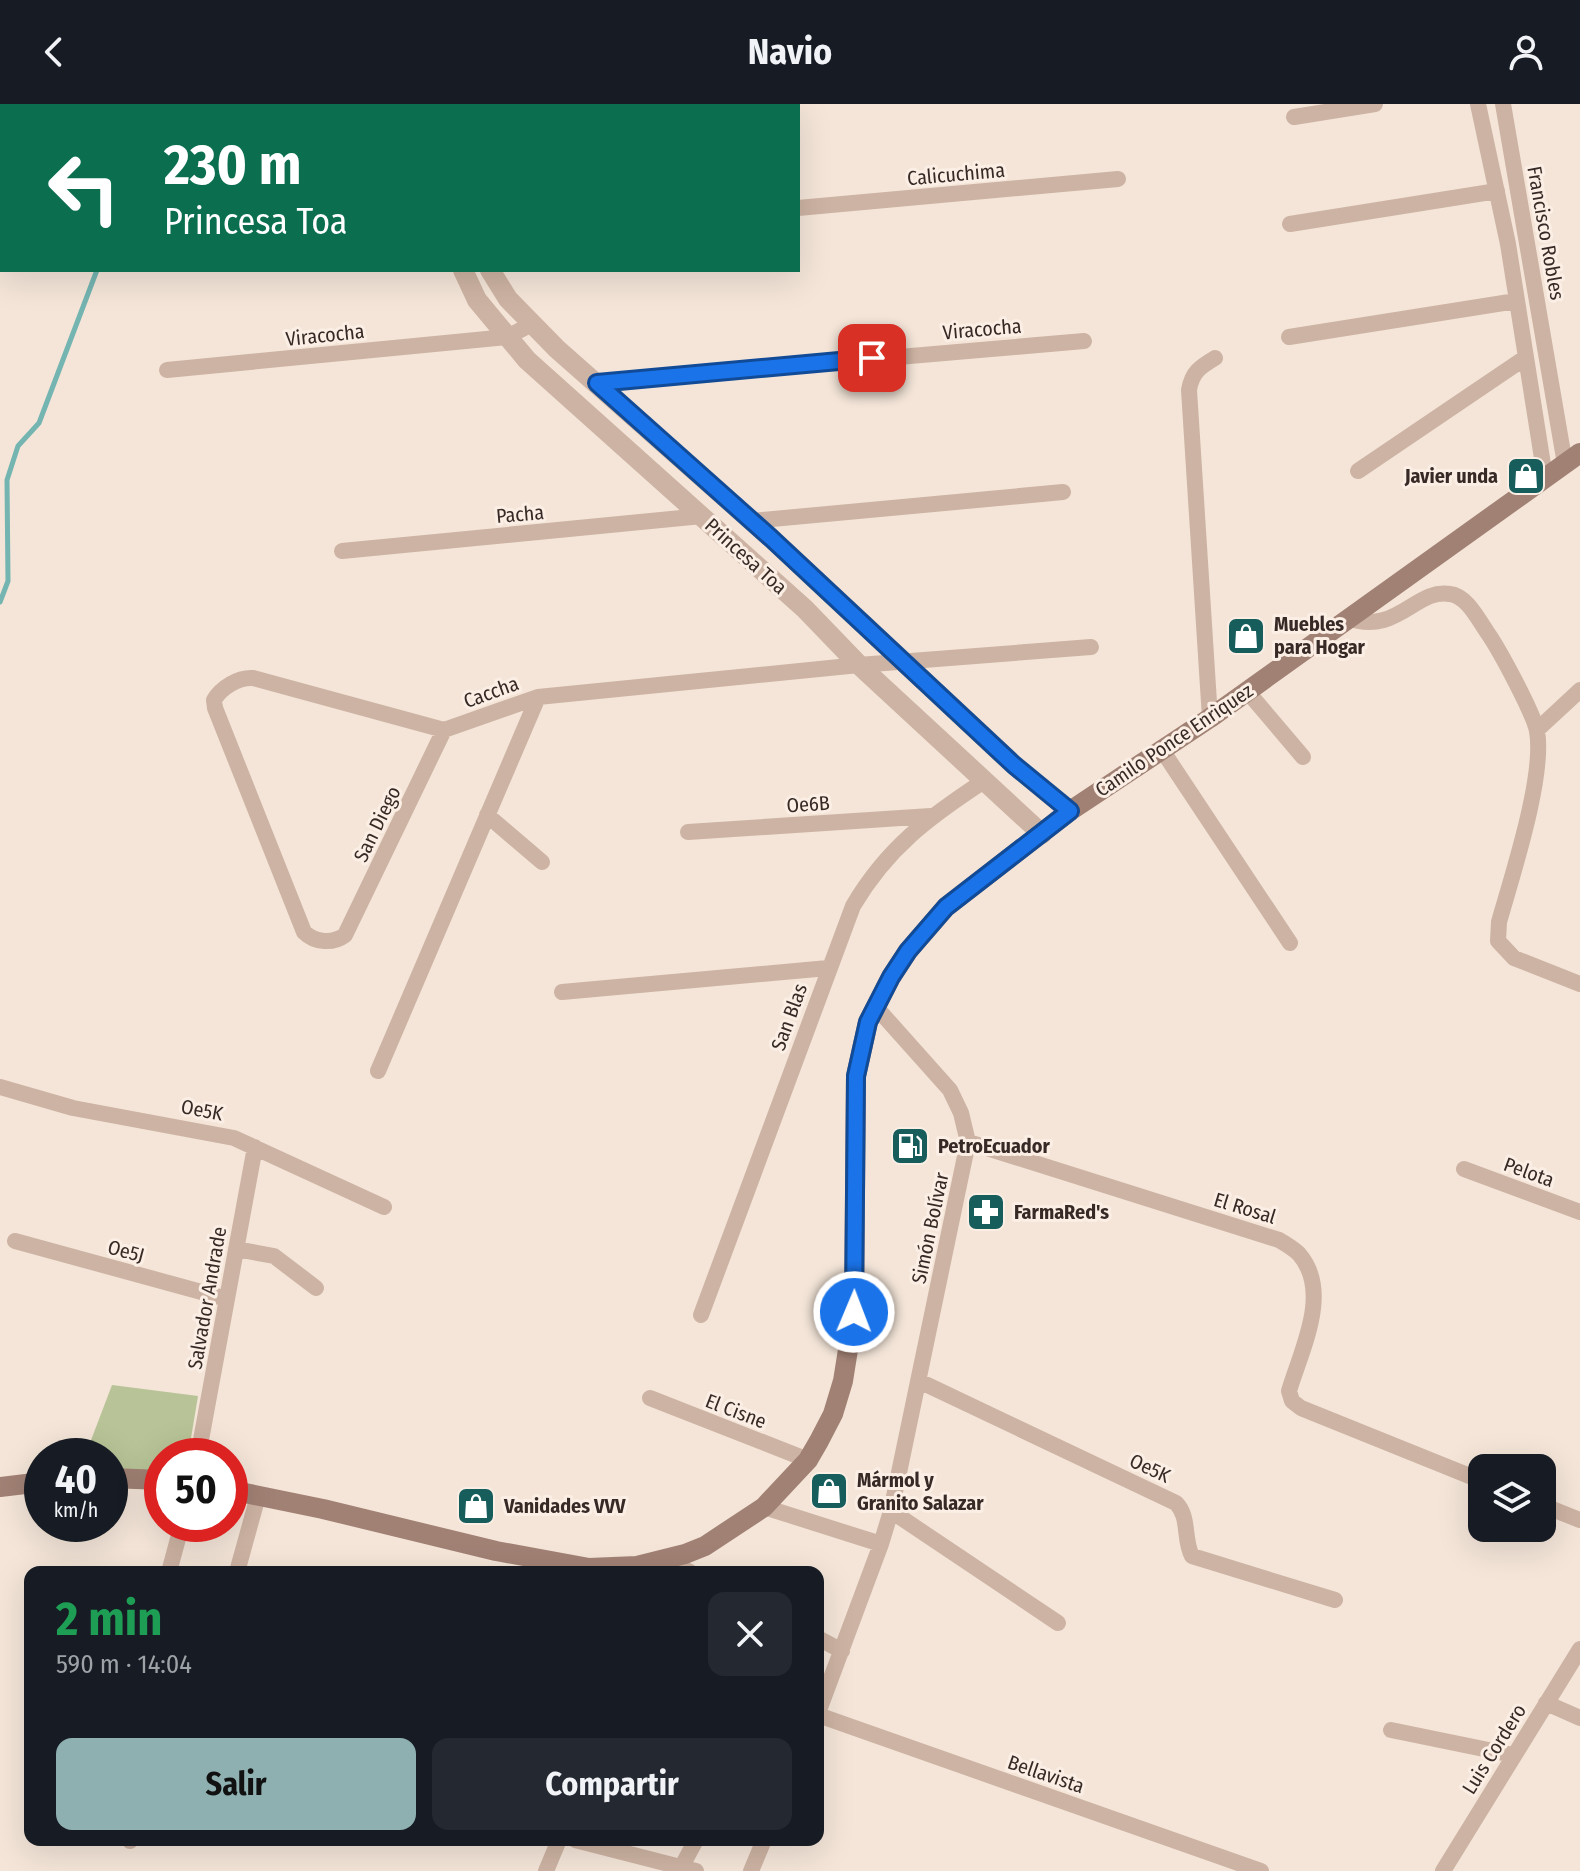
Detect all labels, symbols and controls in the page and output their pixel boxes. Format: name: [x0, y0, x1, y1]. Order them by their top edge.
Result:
icon: back: [32, 30, 76, 74]
text: Navio: [748, 30, 832, 74]
icon: person: [1504, 30, 1548, 74]
text: 230 m: [164, 132, 301, 199]
icon: left: [32, 136, 136, 240]
street label: Calicuchima: [906, 158, 1006, 190]
street label: Francisco Robles: [1522, 164, 1570, 302]
text: Princesa Toa: [164, 200, 347, 244]
street label: Viracocha: [942, 314, 1022, 344]
street label: Viracocha: [284, 319, 366, 351]
pin: [838, 324, 906, 392]
icon: arrive: [850, 336, 894, 380]
shop icon: Javier unda: [1505, 455, 1547, 497]
place label: Javier unda: [1404, 464, 1498, 488]
street label: Pacha: [495, 500, 545, 528]
street label: Princesa Toa: [700, 513, 792, 599]
place label: Muebles para Hogar: [1274, 612, 1366, 659]
shop icon: Muebles para Hogar: [1225, 615, 1267, 657]
street label: Caccha: [460, 671, 522, 713]
street label: Camilo Ponce Enrìquez: [1091, 678, 1257, 802]
street label: San Diego: [348, 782, 406, 866]
street label: Oe6B: [786, 791, 830, 817]
street label: San Blas: [766, 980, 812, 1054]
street label: Oe5K: [179, 1094, 225, 1126]
fuel station icon: PetroEcuador: [889, 1125, 931, 1167]
place label: PetroEcuador: [938, 1134, 1050, 1158]
street label: Pelota: [1501, 1152, 1557, 1192]
street label: Simón Bolívar: [906, 1170, 954, 1286]
street label: El Rosal: [1211, 1187, 1279, 1229]
pharmacy icon: FarmaRed's: [965, 1191, 1007, 1233]
place label: FarmaRed's: [1014, 1200, 1109, 1224]
street label: Salvador Andrade: [183, 1225, 231, 1371]
street label: Oe5J: [105, 1235, 147, 1267]
position arrow: [812, 1270, 896, 1354]
street label: El Cisne: [702, 1388, 770, 1434]
speed limit sign: 50: [144, 1438, 248, 1542]
street label: Oe5K: [1126, 1448, 1174, 1488]
map controls: [1468, 1454, 1556, 1542]
button: layers: [1468, 1454, 1556, 1542]
text: 40: [55, 1456, 97, 1504]
place label: Mármol y Granito Salazar: [857, 1468, 984, 1515]
shop icon: Mármol y Granito Salazar: [808, 1470, 850, 1512]
shop icon: Vanidades VVV: [455, 1485, 497, 1527]
place label: Vanidades VVV: [503, 1494, 626, 1518]
text: km/h: [54, 1498, 98, 1522]
text: 2 min: [56, 1590, 162, 1648]
button: close: [708, 1592, 792, 1676]
text: 590 m · 14:04: [56, 1649, 192, 1680]
street label: Luis Cordero: [1457, 1700, 1531, 1798]
button: Salir: [56, 1738, 416, 1830]
button: Compartir: [432, 1738, 792, 1830]
street label: Bellavista: [1005, 1750, 1087, 1798]

